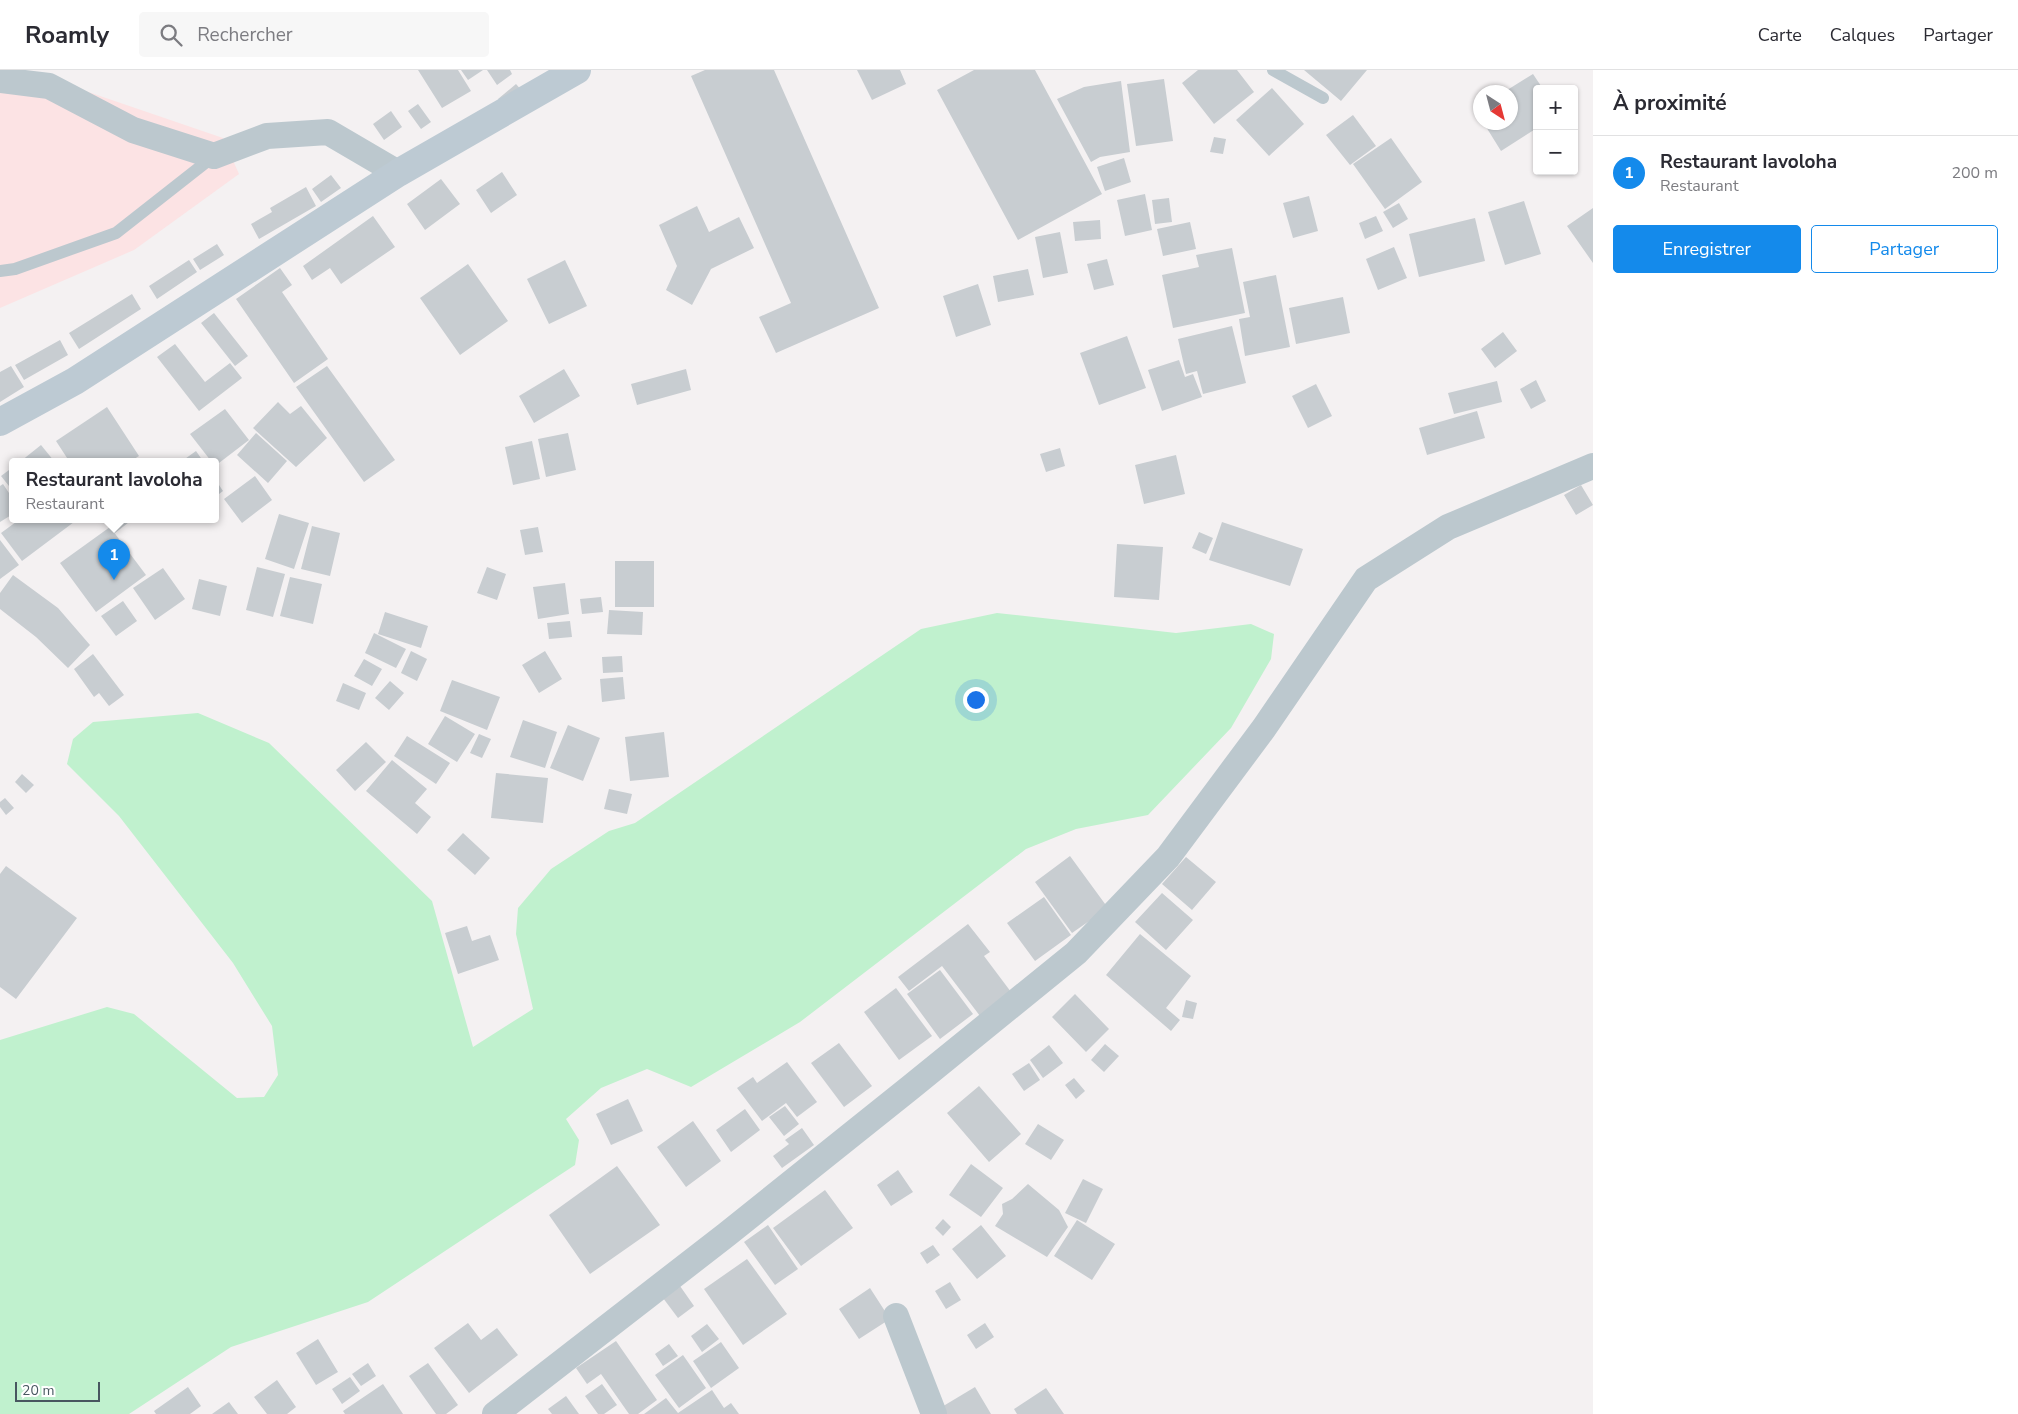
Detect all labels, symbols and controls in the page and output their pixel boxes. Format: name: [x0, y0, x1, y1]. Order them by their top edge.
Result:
search box: [139, 12, 489, 57]
text: Roamly: [25, 19, 109, 51]
icon: search: [157, 21, 185, 49]
text: Rechercher: [197, 22, 293, 48]
text: Carte: [1758, 23, 1802, 47]
text: Calques: [1830, 23, 1895, 47]
text: Partager: [1923, 23, 1993, 47]
north arrow: [1473, 85, 1518, 130]
map controls: [1533, 85, 1578, 175]
button: +: [1533, 85, 1578, 130]
text: À proximité: [1613, 89, 1727, 117]
button: −: [1533, 130, 1578, 175]
text: Restaurant Iavoloha: [1660, 149, 1837, 175]
text: 1: [1624, 162, 1634, 184]
text: 200 m: [1951, 162, 1998, 184]
text: Restaurant: [1660, 175, 1739, 197]
button: Enregistrer: [1613, 225, 1801, 273]
button: Partager: [1811, 225, 1998, 273]
popup: [9, 458, 219, 523]
text: Restaurant Iavoloha: [25, 467, 203, 493]
text: Restaurant: [25, 493, 104, 515]
pin: 1: [98, 539, 130, 580]
your location: [963, 687, 989, 713]
scale bar: [15, 1379, 100, 1402]
text: 20 m: [22, 1381, 54, 1400]

